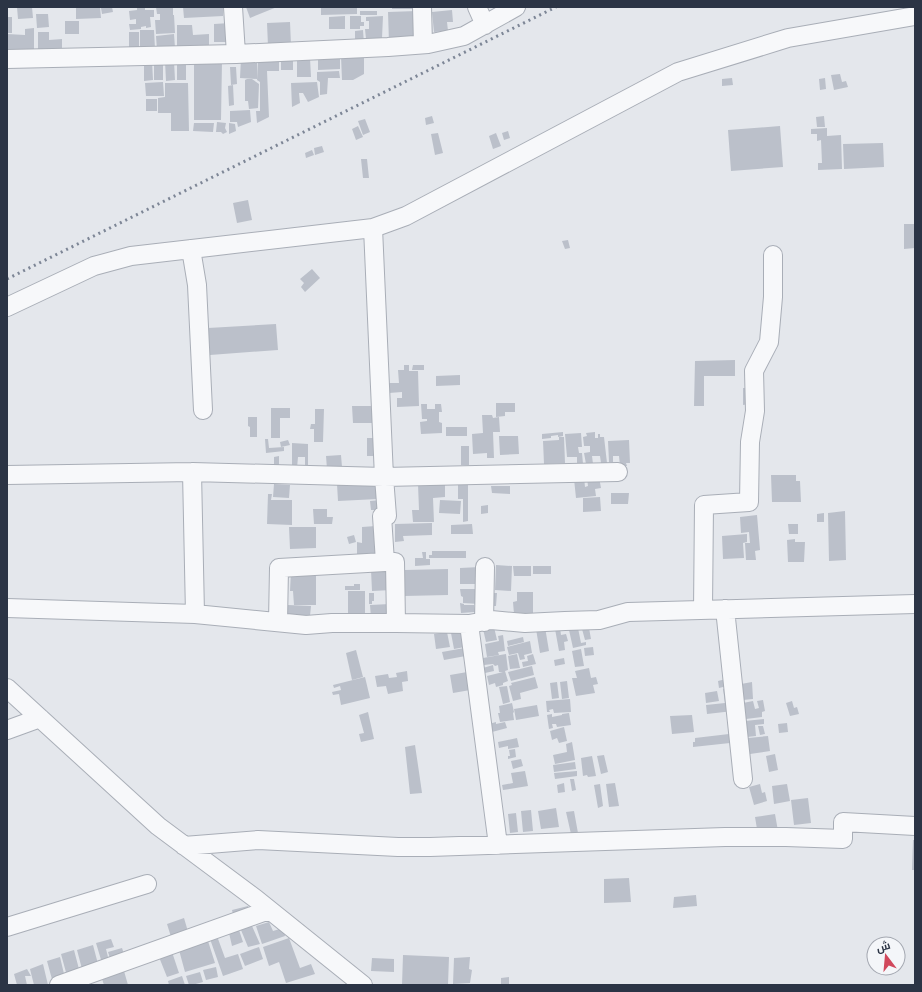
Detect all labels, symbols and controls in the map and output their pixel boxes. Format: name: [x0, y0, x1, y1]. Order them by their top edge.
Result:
north arrow: [866, 936, 906, 976]
text: ش: [874, 937, 892, 955]

